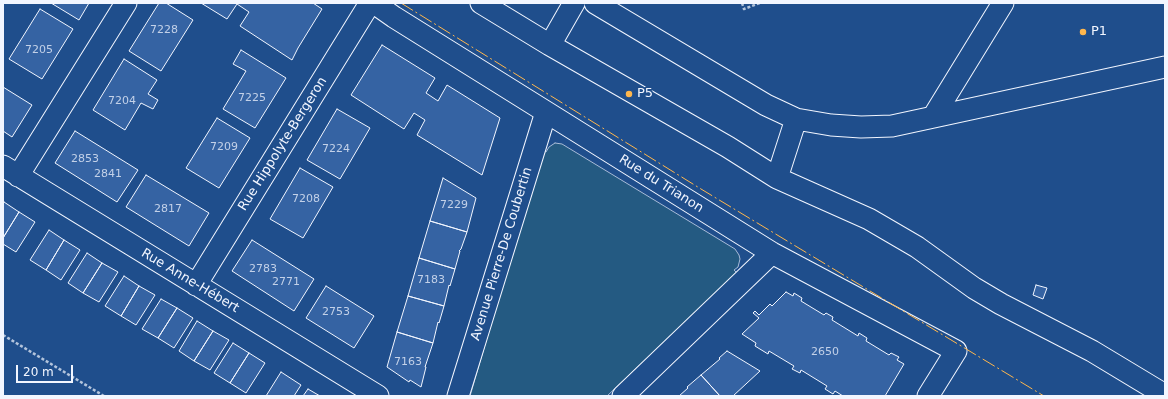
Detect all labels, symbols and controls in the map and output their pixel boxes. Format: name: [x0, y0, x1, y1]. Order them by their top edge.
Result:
house number: 7228: [150, 23, 178, 37]
place label: P1: [1091, 24, 1107, 40]
marker: P1: [1078, 27, 1088, 37]
house number: 7205: [25, 43, 53, 57]
street label: Rue Hippolyte-Bergeron: [235, 74, 331, 214]
place label: P5: [637, 86, 653, 102]
marker: P5: [624, 89, 634, 99]
house number: 7225: [238, 91, 266, 105]
house number: 7204: [108, 94, 136, 108]
house number: 7209: [210, 140, 238, 154]
house number: 7224: [322, 142, 350, 156]
house number: 2853: [71, 152, 99, 166]
street label: Rue du Trianon: [616, 152, 706, 216]
street label: Avenue Pierre-De Coubertin: [468, 165, 536, 343]
house number: 2841: [94, 167, 122, 181]
house number: 7208: [292, 192, 320, 206]
house number: 7229: [440, 198, 468, 212]
house number: 2817: [154, 202, 182, 216]
street label: Rue Anne-Hébert: [138, 246, 242, 316]
house number: 2783: [249, 262, 277, 276]
house number: 7183: [417, 273, 445, 287]
house number: 2771: [272, 275, 300, 289]
house number: 2753: [322, 305, 350, 319]
house number: 2650: [811, 345, 839, 359]
house number: 7163: [394, 355, 422, 369]
scale bar: [18, 357, 75, 383]
text: 20 m: [23, 365, 54, 379]

